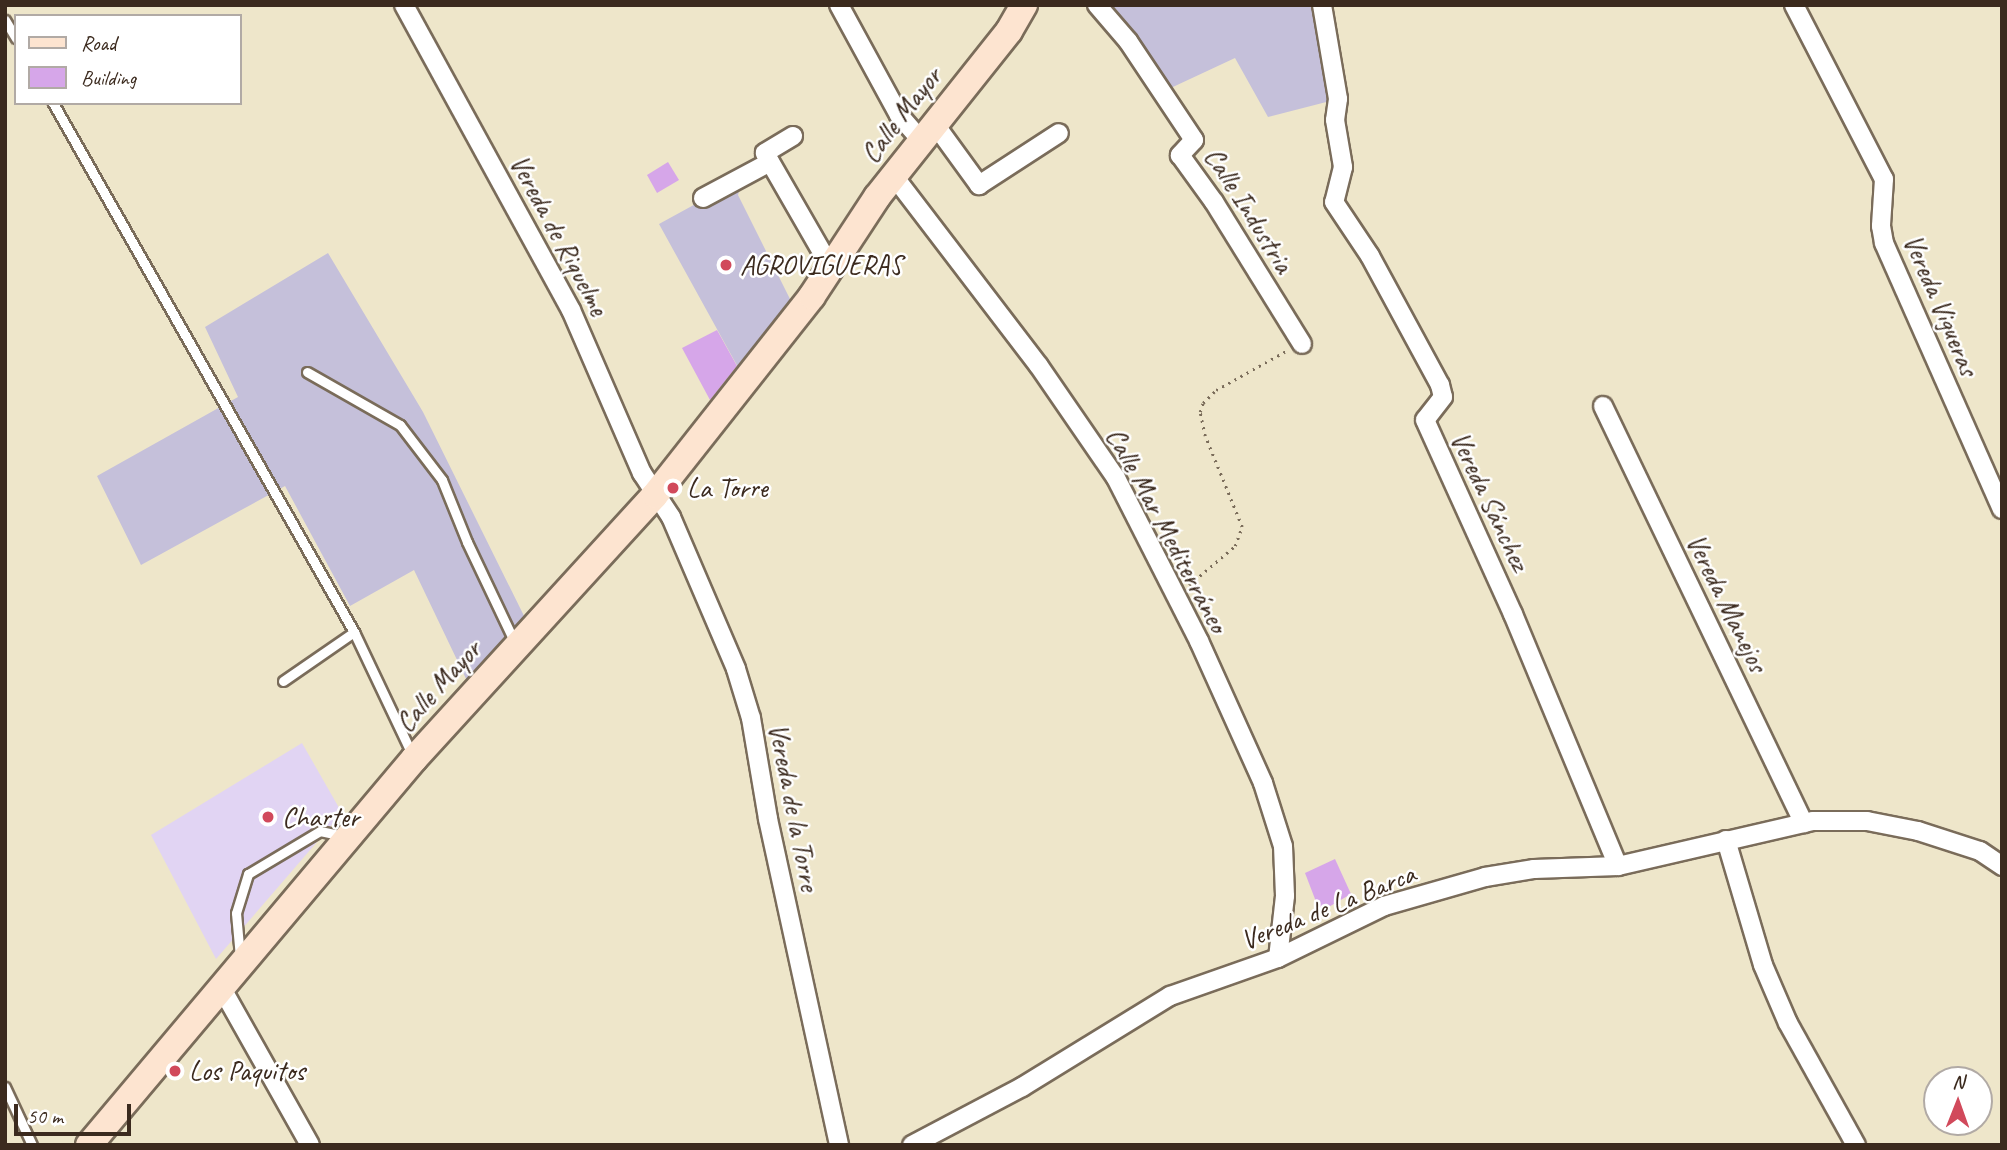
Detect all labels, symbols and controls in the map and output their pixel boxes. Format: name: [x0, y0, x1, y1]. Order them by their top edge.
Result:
legend: [14, 14, 242, 105]
text: Road: [81, 30, 116, 56]
street label: Calle Mayor: [853, 60, 949, 170]
text: Building: [81, 65, 136, 91]
street label: Calle Industria: [1197, 141, 1301, 279]
street label: Vereda de Riquelme: [503, 149, 615, 321]
street label: Vereda Vigueras: [1896, 229, 1986, 381]
place label: AGROVIGUERAS: [740, 248, 902, 282]
marker: AGROVIGUERAS: [718, 257, 734, 273]
street label: Calle Mar Mediterráneo: [1099, 422, 1235, 638]
street label: Vereda Sánchez: [1443, 426, 1537, 576]
place label: La Torre: [687, 471, 767, 505]
marker: La Torre: [665, 480, 681, 496]
street label: Vereda Manejos: [1679, 528, 1775, 678]
street label: Calle Mayor: [388, 633, 488, 739]
street label: Vereda de la Torre: [761, 720, 827, 894]
place label: Charter: [282, 800, 359, 834]
marker: Charter: [260, 809, 276, 825]
street label: Vereda de La Barca: [1235, 857, 1421, 957]
place label: Los Paquitos: [189, 1054, 306, 1088]
marker: Los Paquitos: [167, 1063, 183, 1079]
north arrow: [1923, 1066, 1993, 1136]
text: N: [1952, 1070, 1964, 1094]
scale bar: [18, 1090, 135, 1134]
text: 50 m: [27, 1103, 63, 1129]

